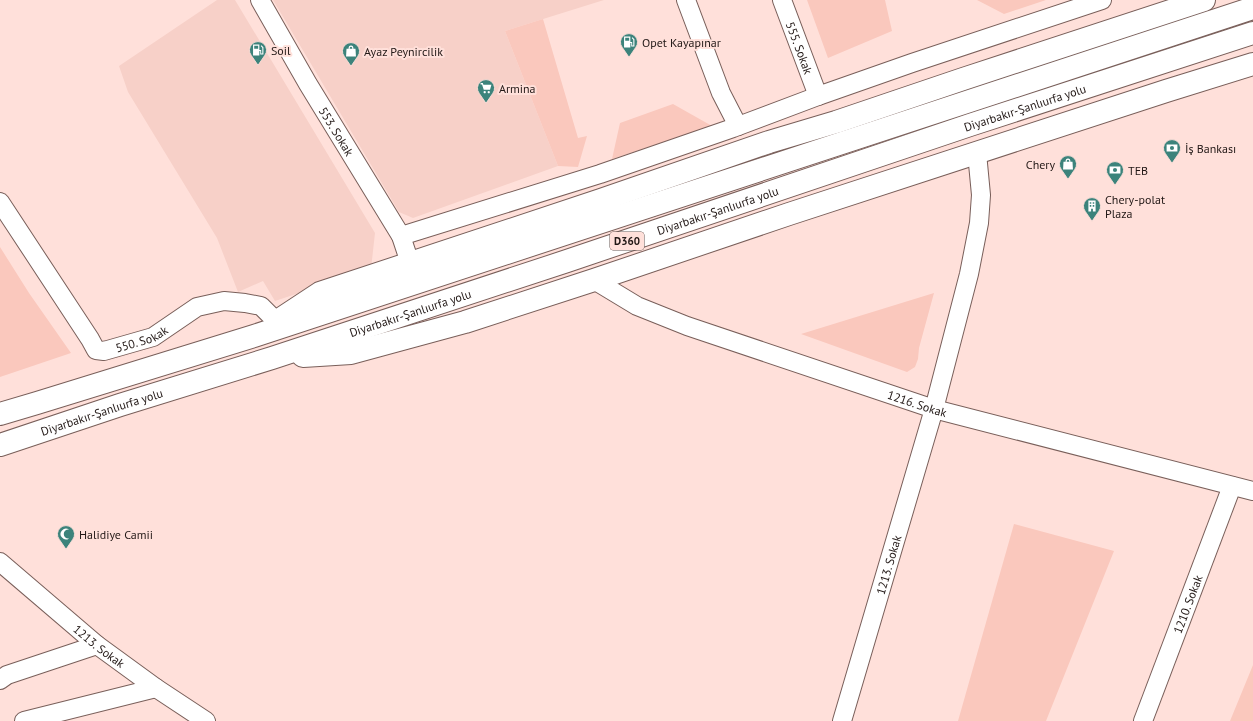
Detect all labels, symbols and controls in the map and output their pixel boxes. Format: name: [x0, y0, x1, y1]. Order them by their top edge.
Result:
street label: 555. Sokak: [783, 19, 817, 76]
fuel station icon: Opet Kayapınar: [619, 32, 639, 57]
place label: Opet Kayapınar: [642, 35, 721, 50]
fuel station icon: Soil: [248, 40, 268, 65]
shop icon: Ayaz Peynircilik: [341, 41, 361, 66]
place label: Soil: [271, 43, 291, 58]
place label: Ayaz Peynircilik: [364, 44, 443, 59]
supermarket icon: Armina: [476, 78, 496, 103]
street label: Diyarbakır-Şanlıurfa yolu: [962, 80, 1088, 134]
place label: Armina: [499, 81, 536, 96]
street label: 553. Sokak: [316, 104, 358, 159]
bank icon: İş Bankası: [1162, 138, 1182, 163]
place label: İş Bankası: [1185, 141, 1236, 156]
shop icon: Chery: [1058, 154, 1078, 179]
place label: Chery: [1026, 157, 1055, 172]
bank icon: TEB: [1105, 160, 1125, 185]
place label: TEB: [1128, 163, 1148, 178]
street label: Diyarbakır-Şanlıurfa yolu: [655, 183, 780, 238]
place label: Chery-polat Plaza: [1105, 192, 1165, 221]
building icon: Chery-polat Plaza: [1082, 196, 1102, 221]
road number: D360: [610, 232, 644, 250]
street label: Diyarbakır-Şanlıurfa yolu: [347, 286, 473, 340]
street label: 550. Sokak: [114, 322, 171, 355]
street label: Diyarbakır-Şanlıurfa yolu: [39, 385, 164, 438]
street label: 1216. Sokak: [886, 386, 949, 420]
mosque icon: Halidiye Camii: [56, 524, 76, 549]
place label: Halidiye Camii: [79, 527, 153, 542]
street label: 1213. Sokak: [872, 533, 904, 596]
street label: 1210. Sokak: [1169, 573, 1205, 635]
street label: 1213. Sokak: [71, 621, 128, 671]

